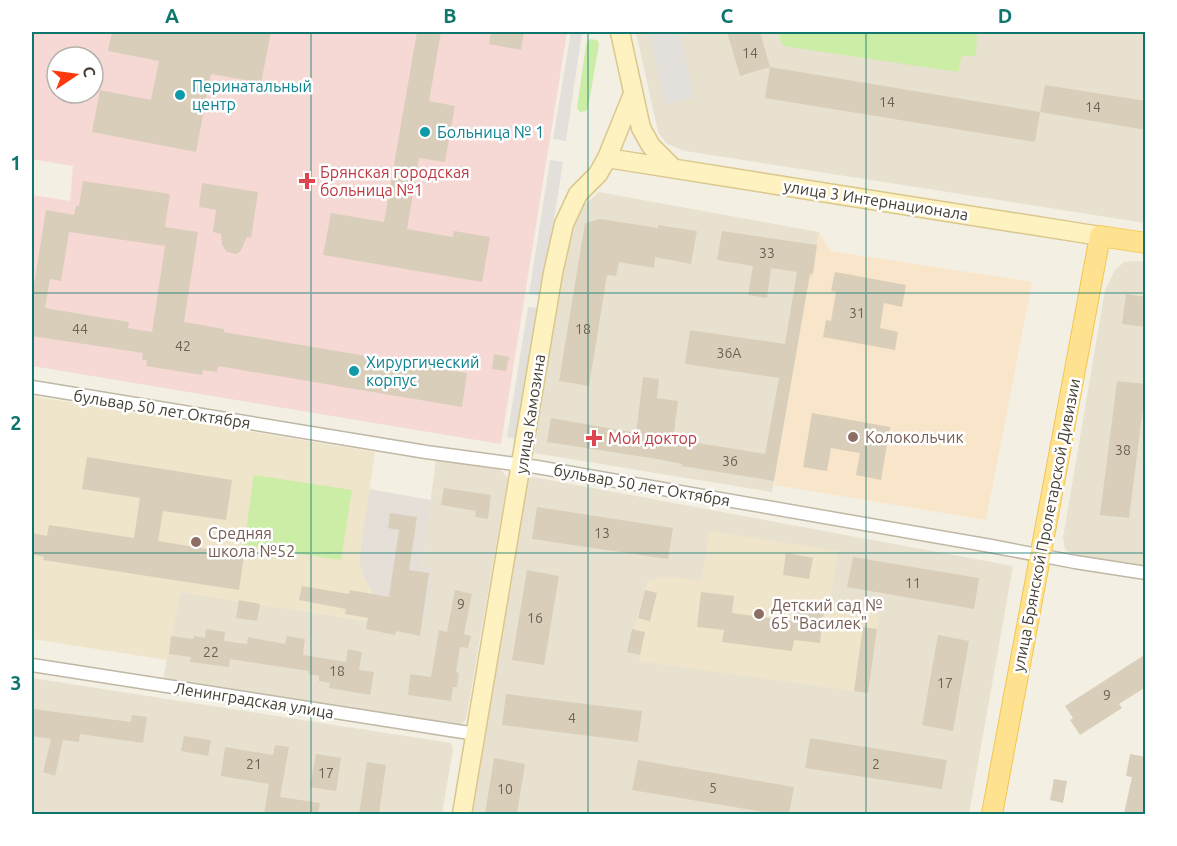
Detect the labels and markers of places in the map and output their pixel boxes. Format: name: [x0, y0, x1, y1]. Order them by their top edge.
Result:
place label: Перинатальный центр: [192, 77, 312, 113]
marker: Перинатальный центр: [173, 88, 187, 102]
place label: Больница № 1: [437, 123, 544, 141]
marker: Больница № 1: [418, 125, 432, 139]
place label: Брянская городская больница №1: [320, 163, 470, 199]
marker: Брянская городская больница №1: [298, 172, 316, 190]
place label: Хирургический корпус: [366, 353, 480, 389]
marker: Хирургический корпус: [347, 364, 361, 378]
place label: Колокольчик: [865, 428, 964, 446]
marker: Мой доктор: [585, 429, 603, 447]
place label: Мой доктор: [608, 429, 697, 447]
marker: Колокольчик: [846, 430, 860, 444]
place label: Средняя школа №52: [208, 524, 295, 560]
marker: Средняя школа №52: [189, 535, 203, 549]
place label: Детский сад № 65 "Василек": [771, 596, 883, 632]
marker: Детский сад № 65 "Василек": [752, 607, 766, 621]

